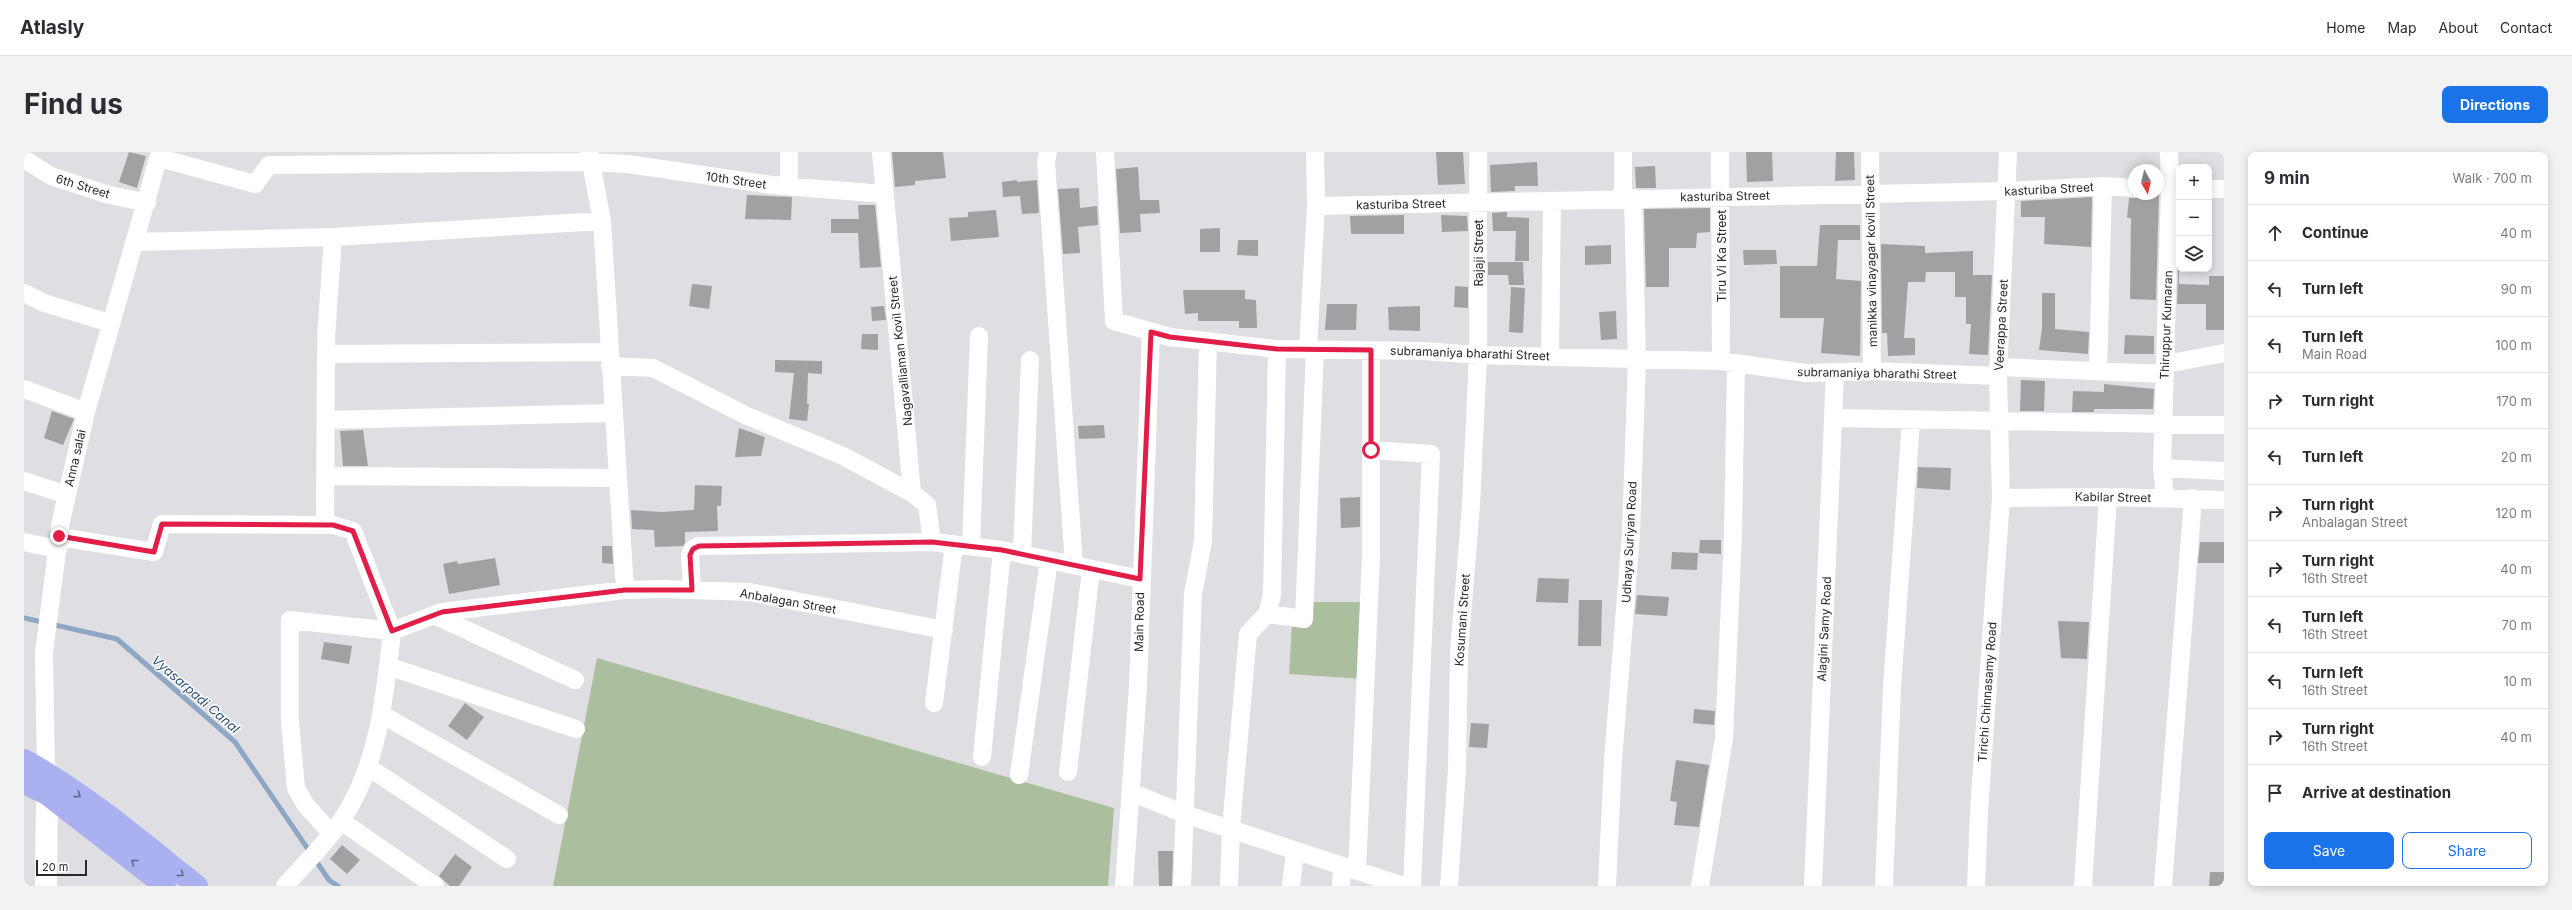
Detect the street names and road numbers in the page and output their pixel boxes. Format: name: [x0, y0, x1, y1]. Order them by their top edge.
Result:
street label: 10th Street: [705, 168, 767, 192]
street label: 6th Street: [54, 171, 112, 201]
street label: manikka vinayagar kovil Street: [1862, 175, 1880, 347]
street label: kasturiba Street: [2004, 179, 2094, 199]
street label: kasturiba Street: [1680, 188, 1770, 204]
street label: kasturiba Street: [1356, 196, 1446, 212]
street label: Tiru Vi Ka Street: [1714, 210, 1729, 302]
street label: Rajaji Street: [1471, 219, 1486, 287]
street label: Thiruppur Kumaran: [2157, 270, 2175, 380]
street label: Nagavalliaman Kovil Street: [885, 275, 915, 427]
street label: Veerappa Street: [1991, 279, 2011, 371]
street label: subramaniya bharathi Street: [1390, 343, 1550, 363]
street label: subramaniya bharathi Street: [1797, 364, 1957, 382]
street label: Anna salai: [61, 428, 89, 488]
street label: Udhaya Suriyan Road: [1618, 481, 1640, 603]
street label: Kabilar Street: [2075, 489, 2151, 505]
street label: Kosumani Street: [1451, 573, 1473, 667]
street label: Alagini Samy Road: [1814, 576, 1834, 682]
street label: Anbalagan Street: [739, 585, 837, 617]
street label: Main Road: [1131, 592, 1147, 652]
street label: Tirichi Chinnasamy Road: [1975, 621, 1999, 763]

